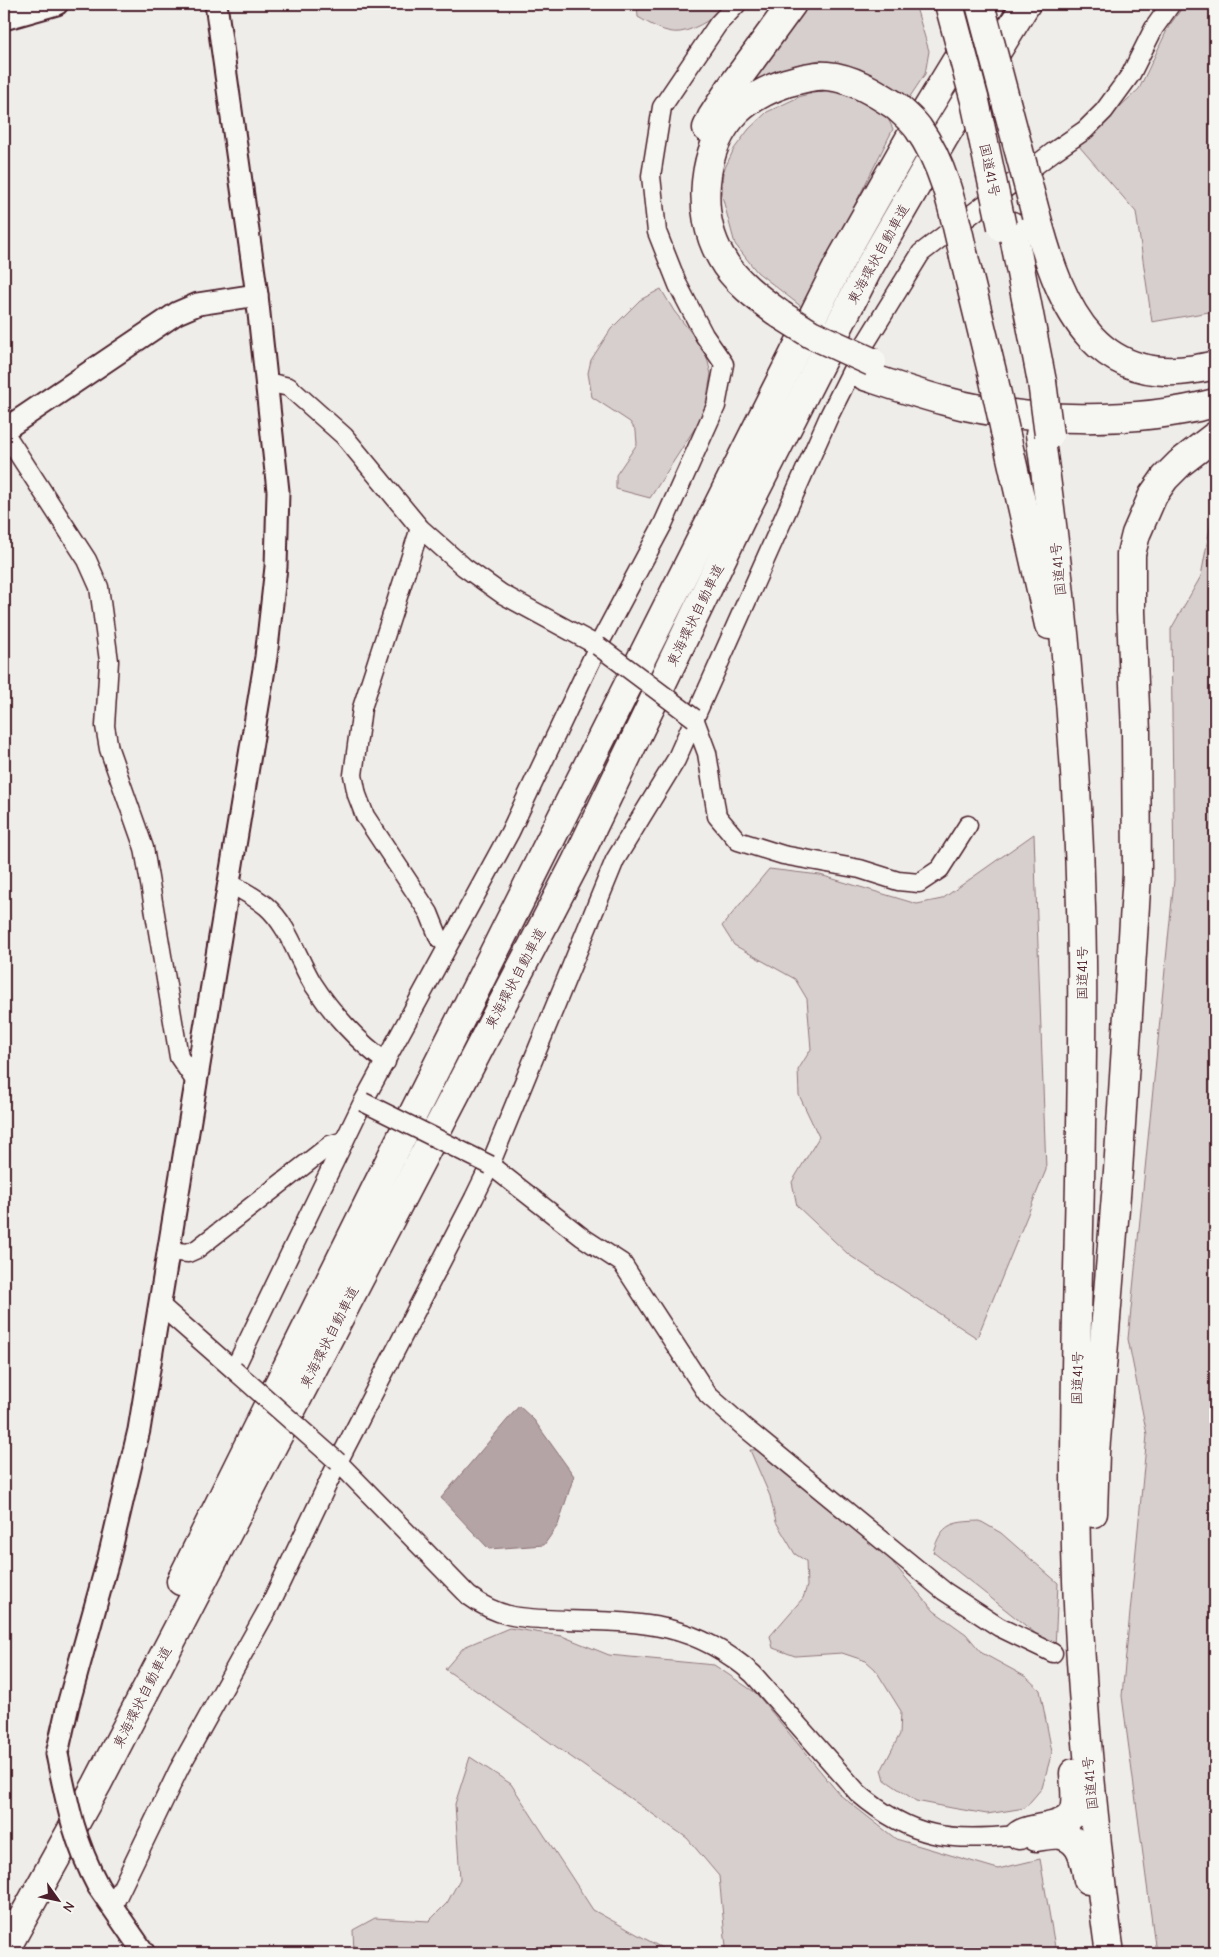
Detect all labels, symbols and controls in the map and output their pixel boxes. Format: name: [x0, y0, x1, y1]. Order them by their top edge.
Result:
street label: 国道41号: [976, 142, 1003, 198]
street label: 東海環状自動車道: [844, 201, 913, 307]
street label: 国道41号: [1047, 541, 1070, 597]
street label: 東海環状自動車道: [663, 561, 728, 669]
street label: 東海環状自動車道: [482, 925, 549, 1032]
street label: 国道41号: [1074, 946, 1091, 1000]
street label: 東海環状自動車道: [296, 1283, 362, 1391]
street label: 国道41号: [1069, 1351, 1086, 1405]
street label: 東海環状自動車道: [109, 1643, 175, 1751]
street label: 国道41号: [1079, 1755, 1102, 1811]
north arrow: [32, 1874, 82, 1924]
text: N: [59, 1898, 78, 1915]

